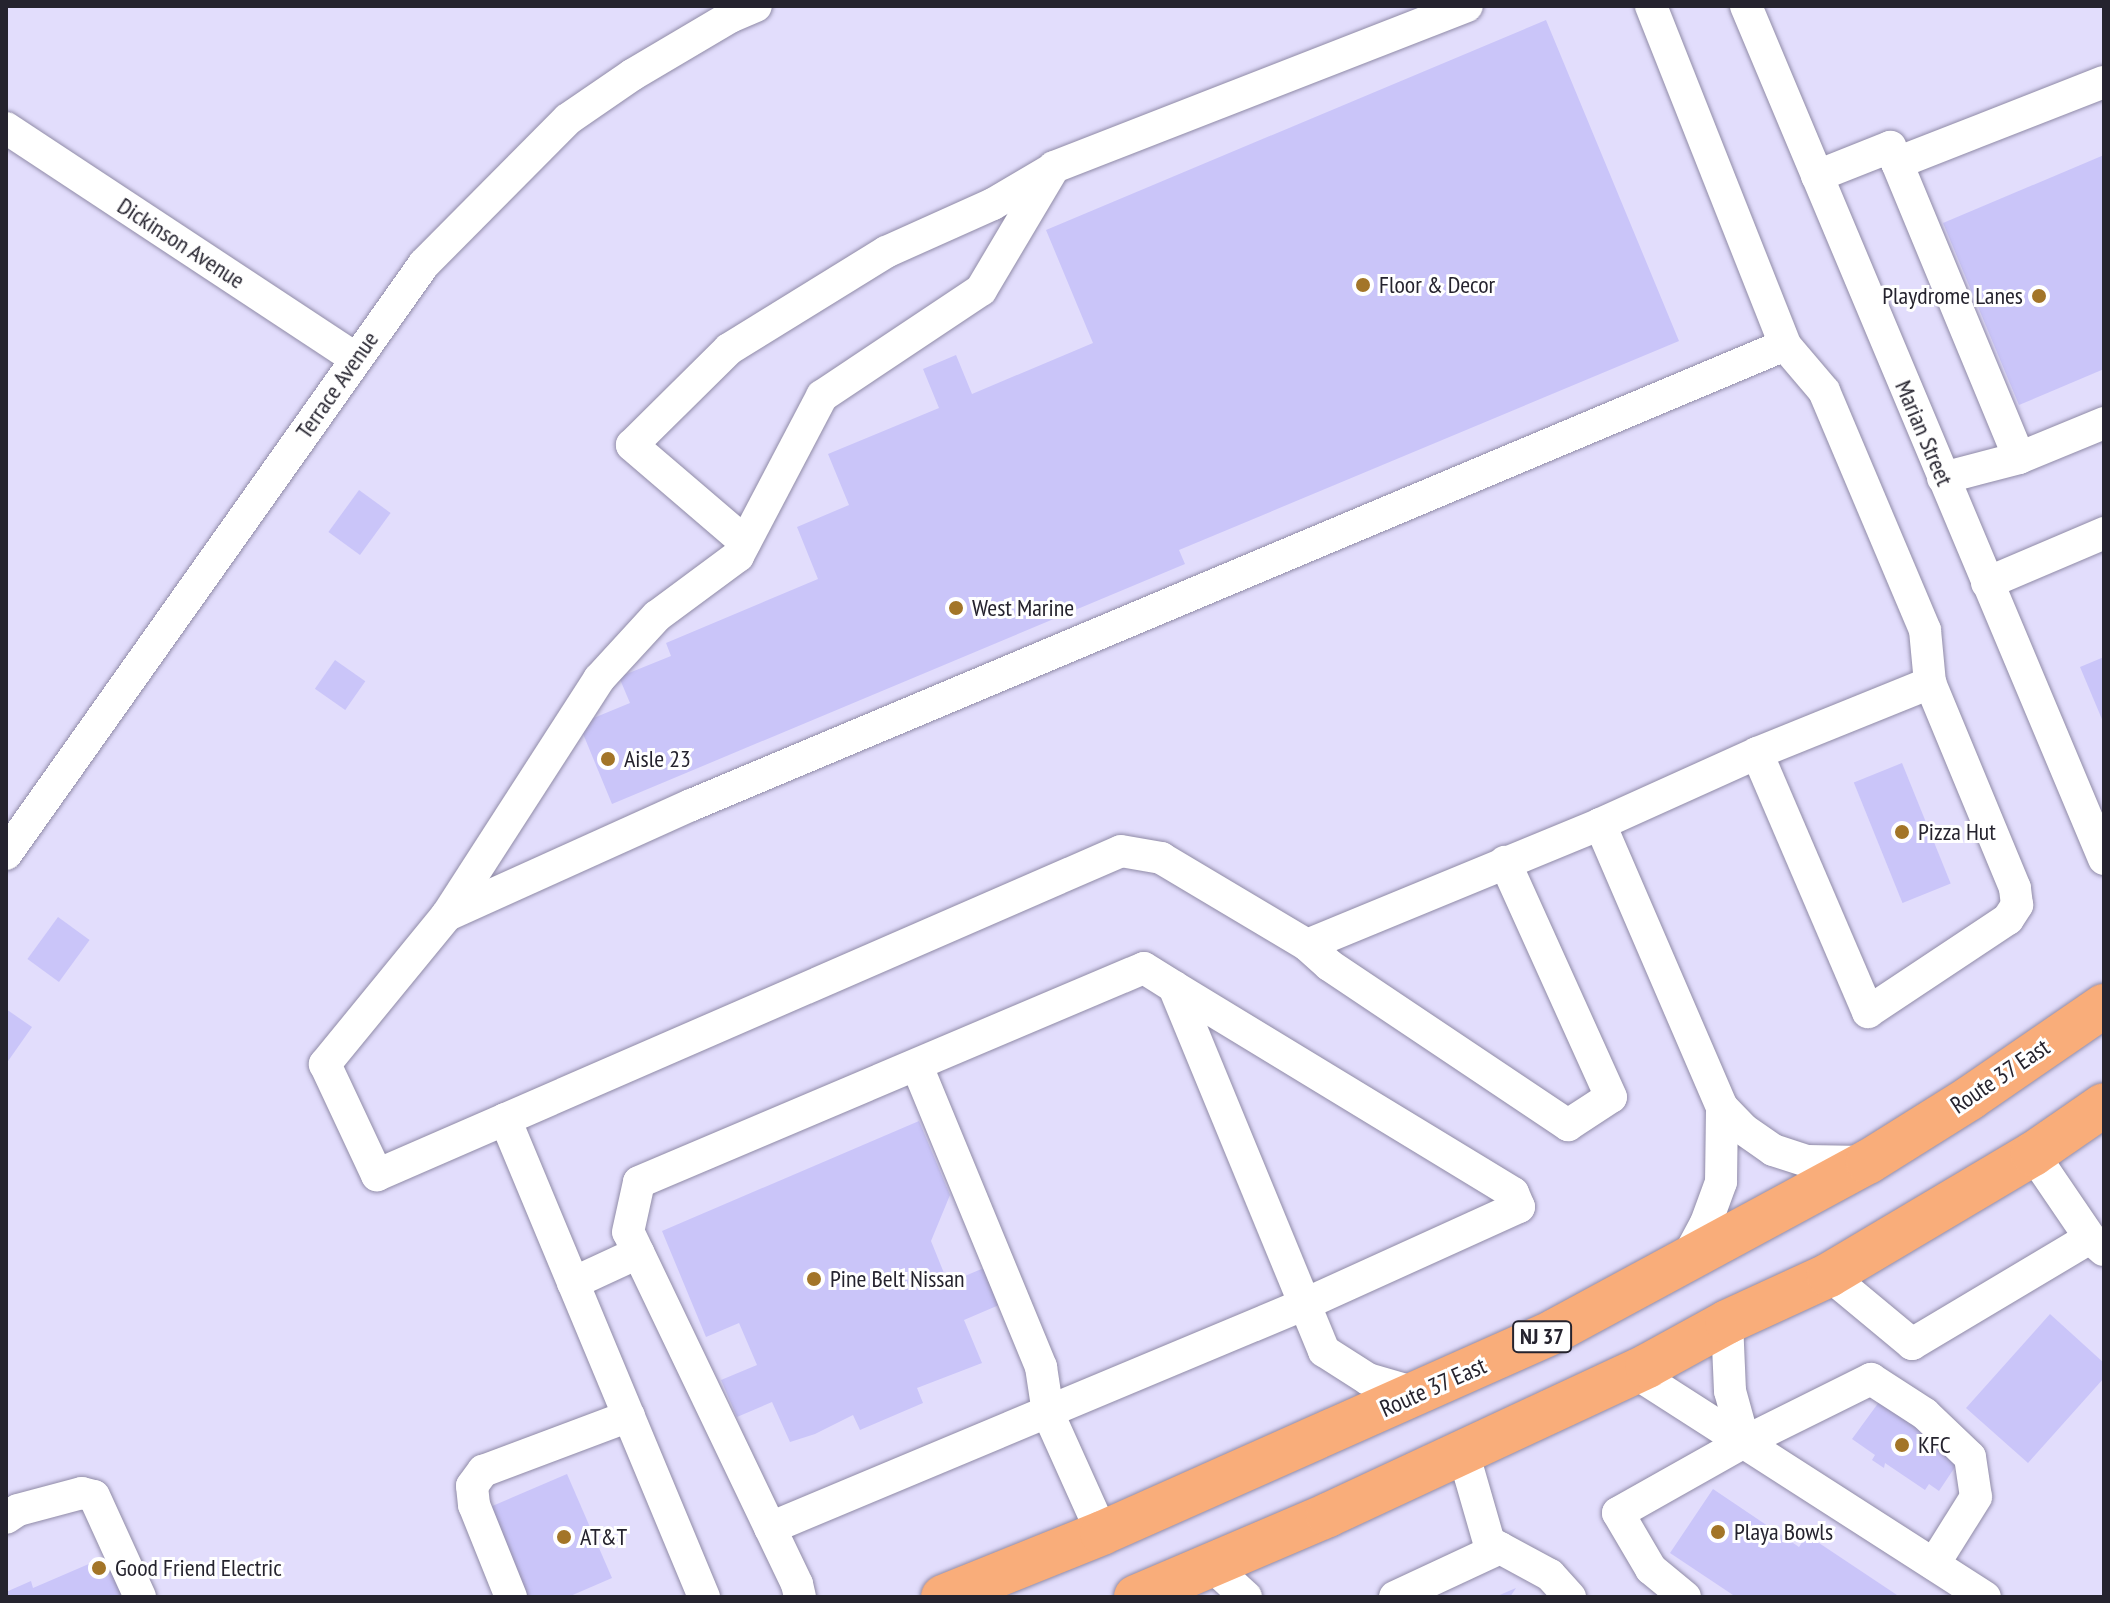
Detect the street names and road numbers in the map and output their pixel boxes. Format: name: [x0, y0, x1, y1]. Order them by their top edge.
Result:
street label: Dickinson Avenue: [112, 191, 250, 295]
street label: Terrace Avenue: [289, 326, 385, 444]
street label: Marian Street: [1889, 376, 1959, 490]
street label: Route 37 East: [1945, 1032, 2055, 1120]
road number: NJ 37: [1512, 1319, 1572, 1355]
street label: Route 37 East: [1375, 1351, 1491, 1423]

